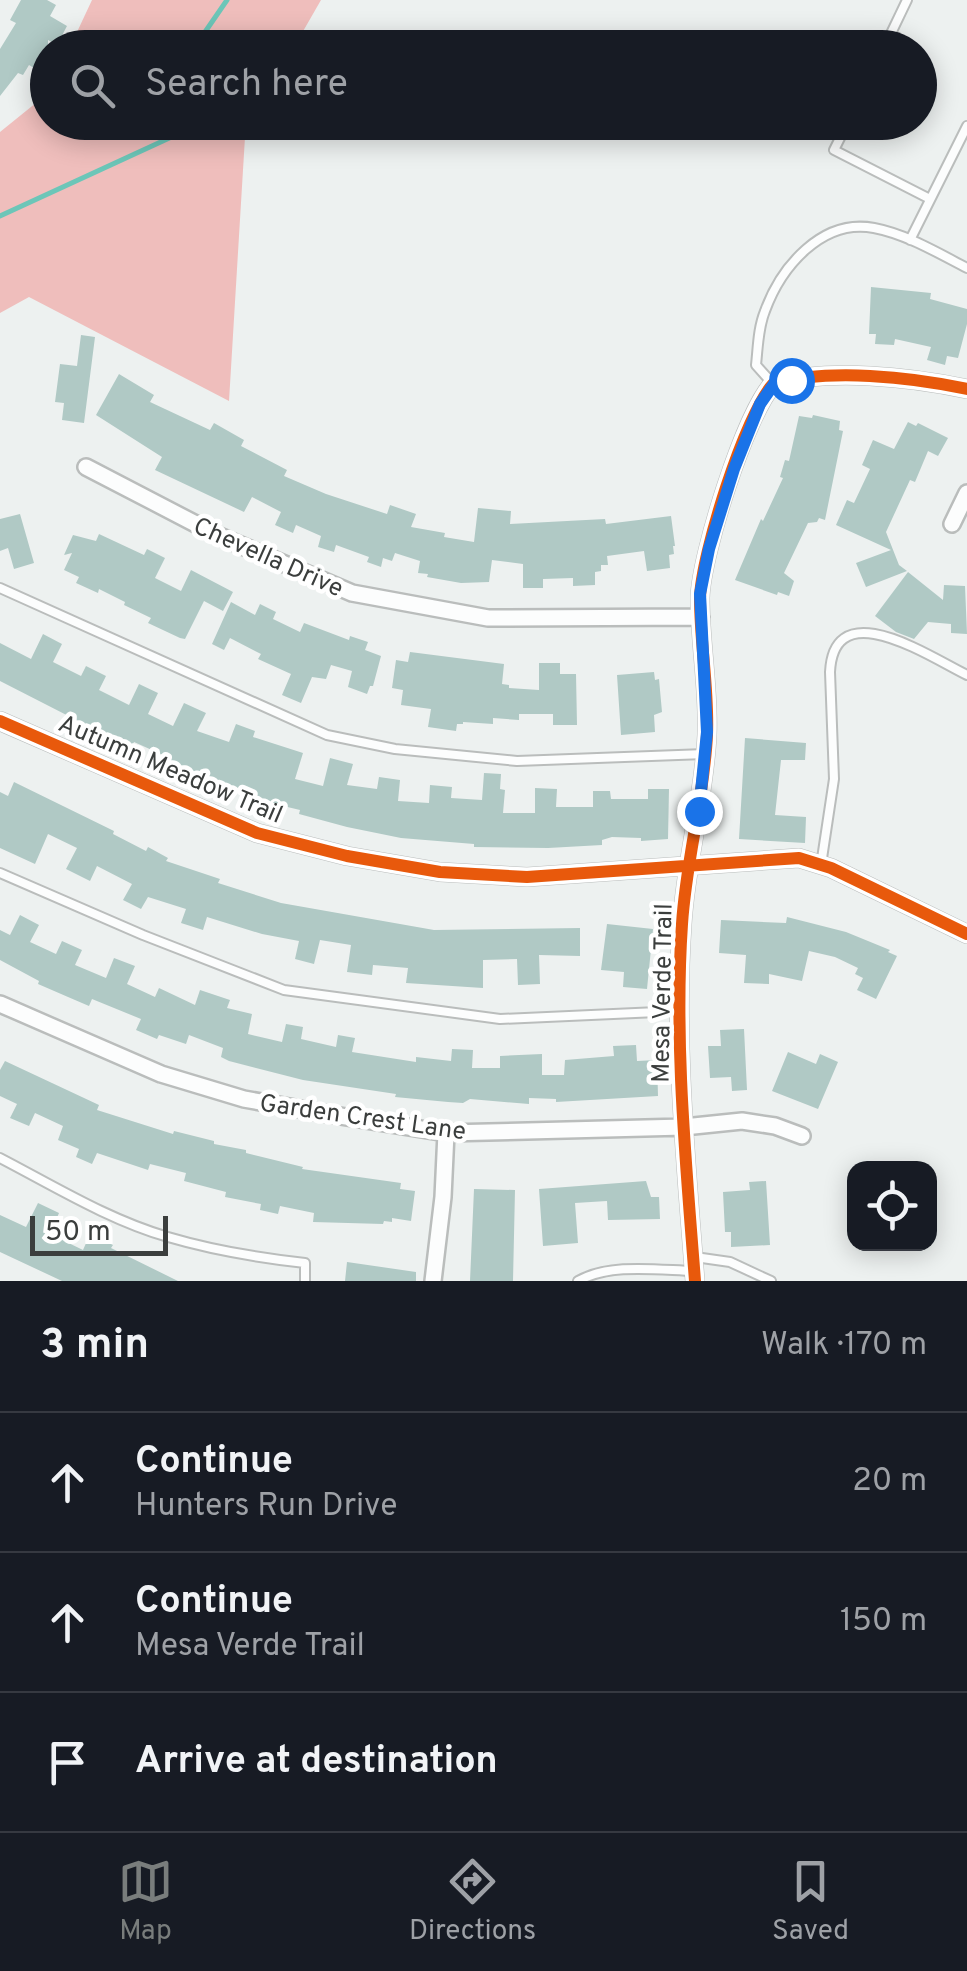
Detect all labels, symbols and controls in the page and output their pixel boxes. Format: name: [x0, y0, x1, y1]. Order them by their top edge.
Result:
search box: [30, 30, 937, 140]
icon: search: [65, 58, 120, 113]
text: Search here: [145, 61, 348, 110]
route start: [769, 358, 815, 404]
street label: Chevella Drive: [188, 511, 348, 606]
street label: Autumn Meadow Trail: [53, 709, 287, 832]
route end: [677, 789, 723, 835]
street label: Mesa Verde Trail: [646, 903, 682, 1083]
street label: Garden Crest Lane: [257, 1089, 468, 1149]
map controls: [847, 1161, 937, 1251]
button: locate: [847, 1161, 937, 1251]
scale bar: [30, 1211, 168, 1256]
text: 50 m: [45, 1215, 111, 1251]
text: 3 min: [40, 1320, 149, 1373]
text: Walk · 170 m: [761, 1326, 927, 1366]
text: Continue: [135, 1438, 293, 1487]
icon: ahead: [40, 1455, 95, 1510]
text: 20 m: [852, 1462, 927, 1502]
text: Hunters Run Drive: [135, 1487, 398, 1527]
text: Continue: [135, 1578, 293, 1627]
icon: ahead: [40, 1595, 95, 1650]
text: 150 m: [840, 1602, 927, 1642]
text: Mesa Verde Trail: [135, 1627, 365, 1667]
icon: arrive: [40, 1735, 95, 1790]
text: Arrive at destination: [135, 1738, 498, 1787]
tab: Map: [118, 1854, 173, 1950]
tab: Directions: [409, 1854, 536, 1950]
tab: Saved: [772, 1854, 849, 1950]

